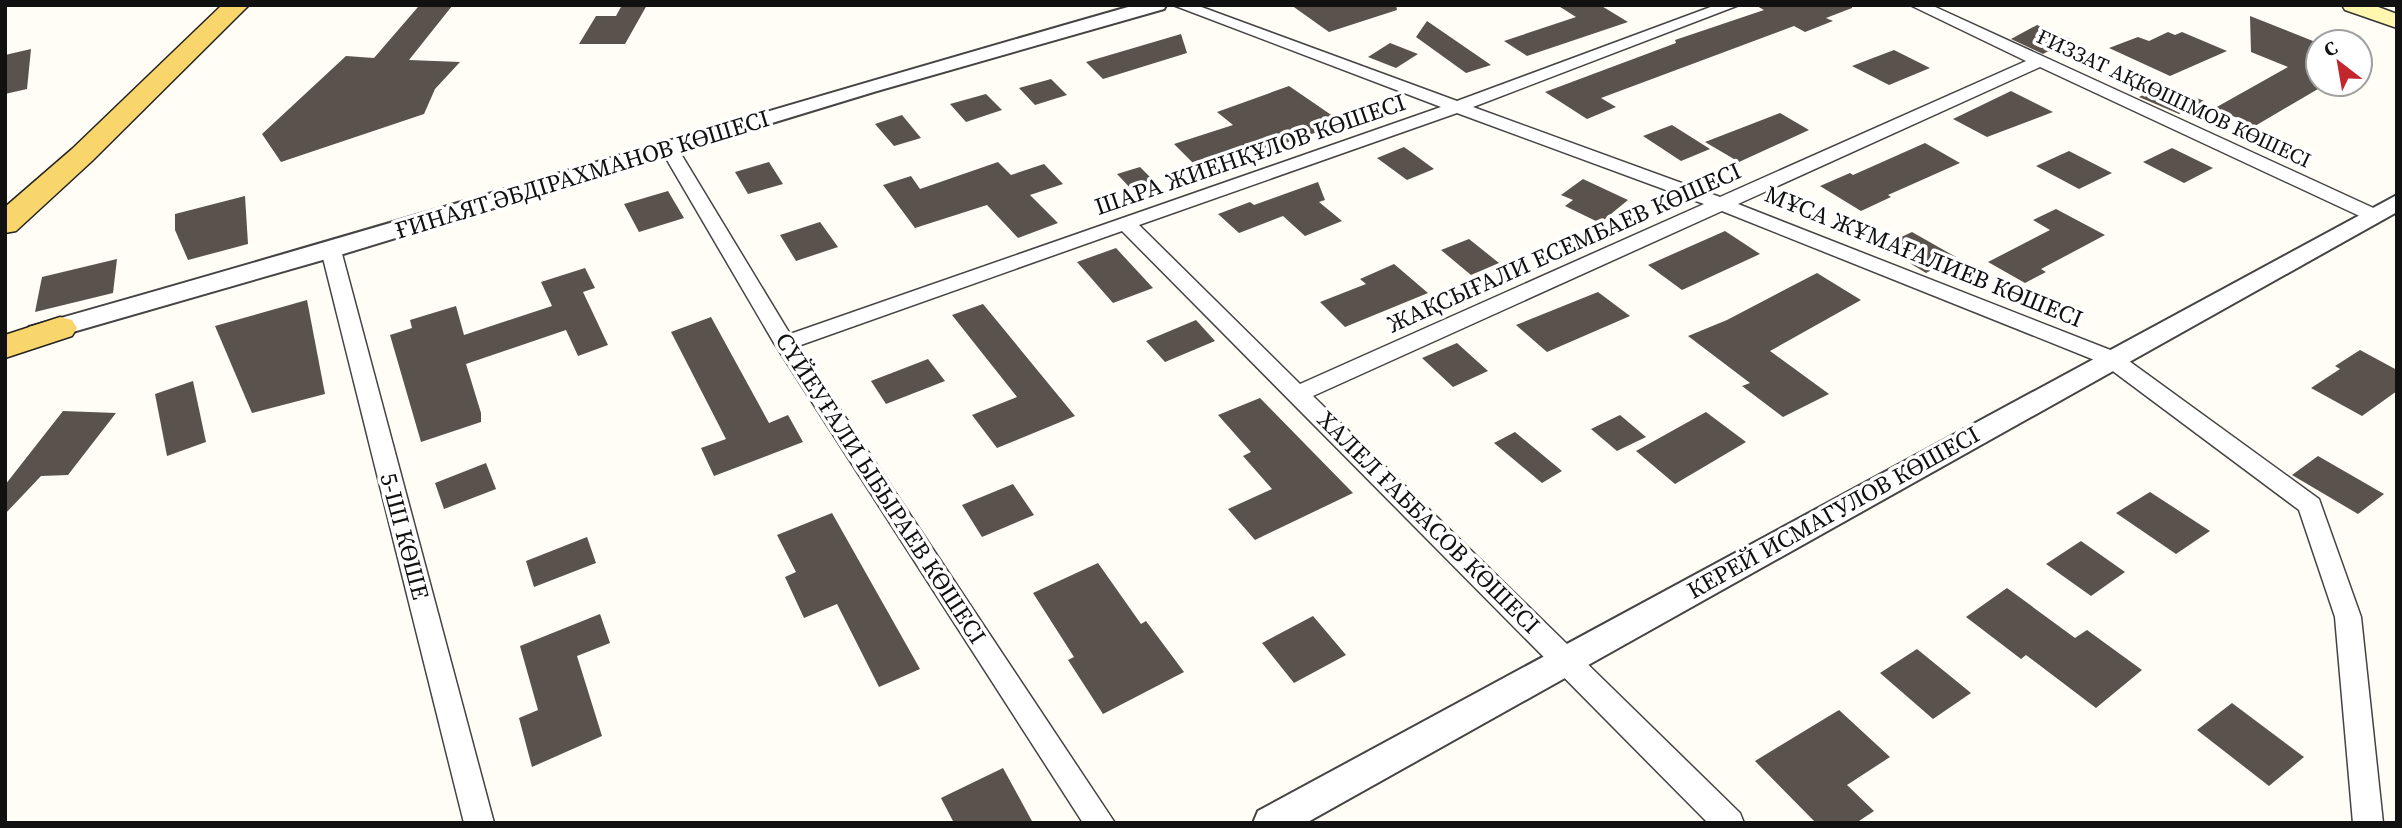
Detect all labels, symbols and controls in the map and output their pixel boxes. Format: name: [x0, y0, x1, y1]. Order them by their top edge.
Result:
street label: ҒИЗЗАТ АҚКӨШІМОВ КӨШЕСI: [2032, 22, 2316, 174]
north arrow: [2304, 28, 2374, 98]
text: С: [2318, 34, 2342, 63]
street label: ШАРА ЖИЕНҚҰЛОВ КӨШЕСІ: [1090, 85, 1410, 223]
street label: ҒИНАЯТ ӘБДІРАХМАНОВ КӨШЕСІ: [391, 101, 773, 247]
street label: ЖАҚСЫҒАЛИ ЕСЕМБАЕВ КӨШЕСI: [1382, 154, 1746, 340]
street label: МҰСА ЖҰМАҒАЛИЕВ КӨШЕСІ: [1760, 177, 2088, 335]
street label: СҮЙЕУҒАЛИ ЫБЫРАЕВ КӨШЕСI: [768, 326, 994, 650]
street label: ХАЛЕЛ ҒАББАСОВ КӨШЕСІ: [1310, 403, 1548, 641]
street label: КЕРЕЙ ИСМАГУЛОВ КӨШЕСІ: [1681, 418, 1985, 606]
street label: 5-ШI КӨШЕ: [372, 469, 438, 603]

